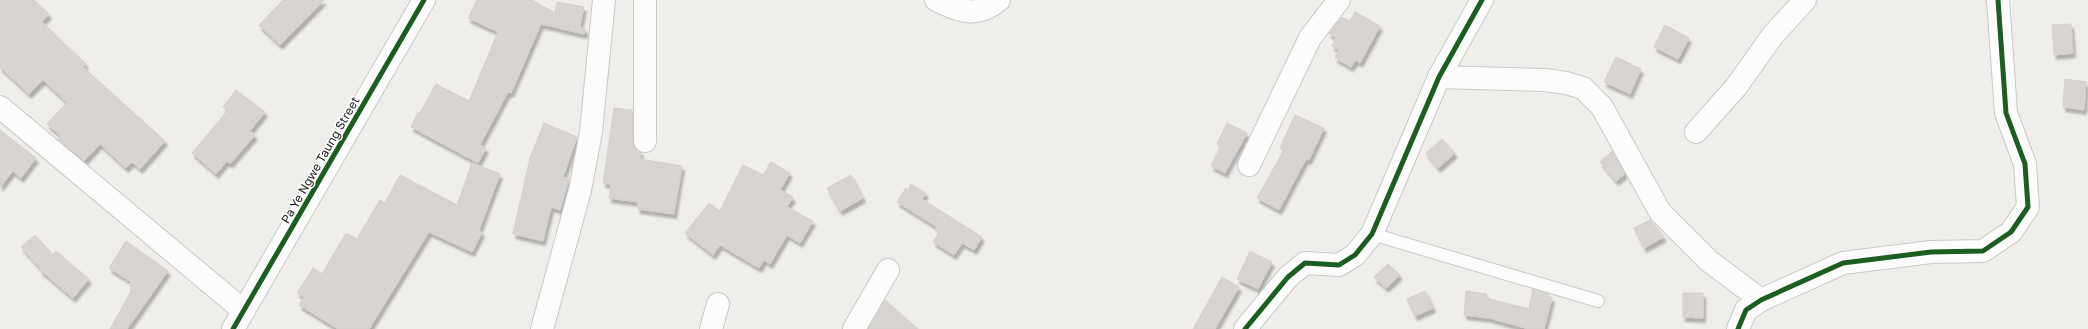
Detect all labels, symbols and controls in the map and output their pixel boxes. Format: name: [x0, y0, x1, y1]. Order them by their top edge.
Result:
street label: Pa Ye Ngwe Taung Street: [278, 94, 363, 226]

